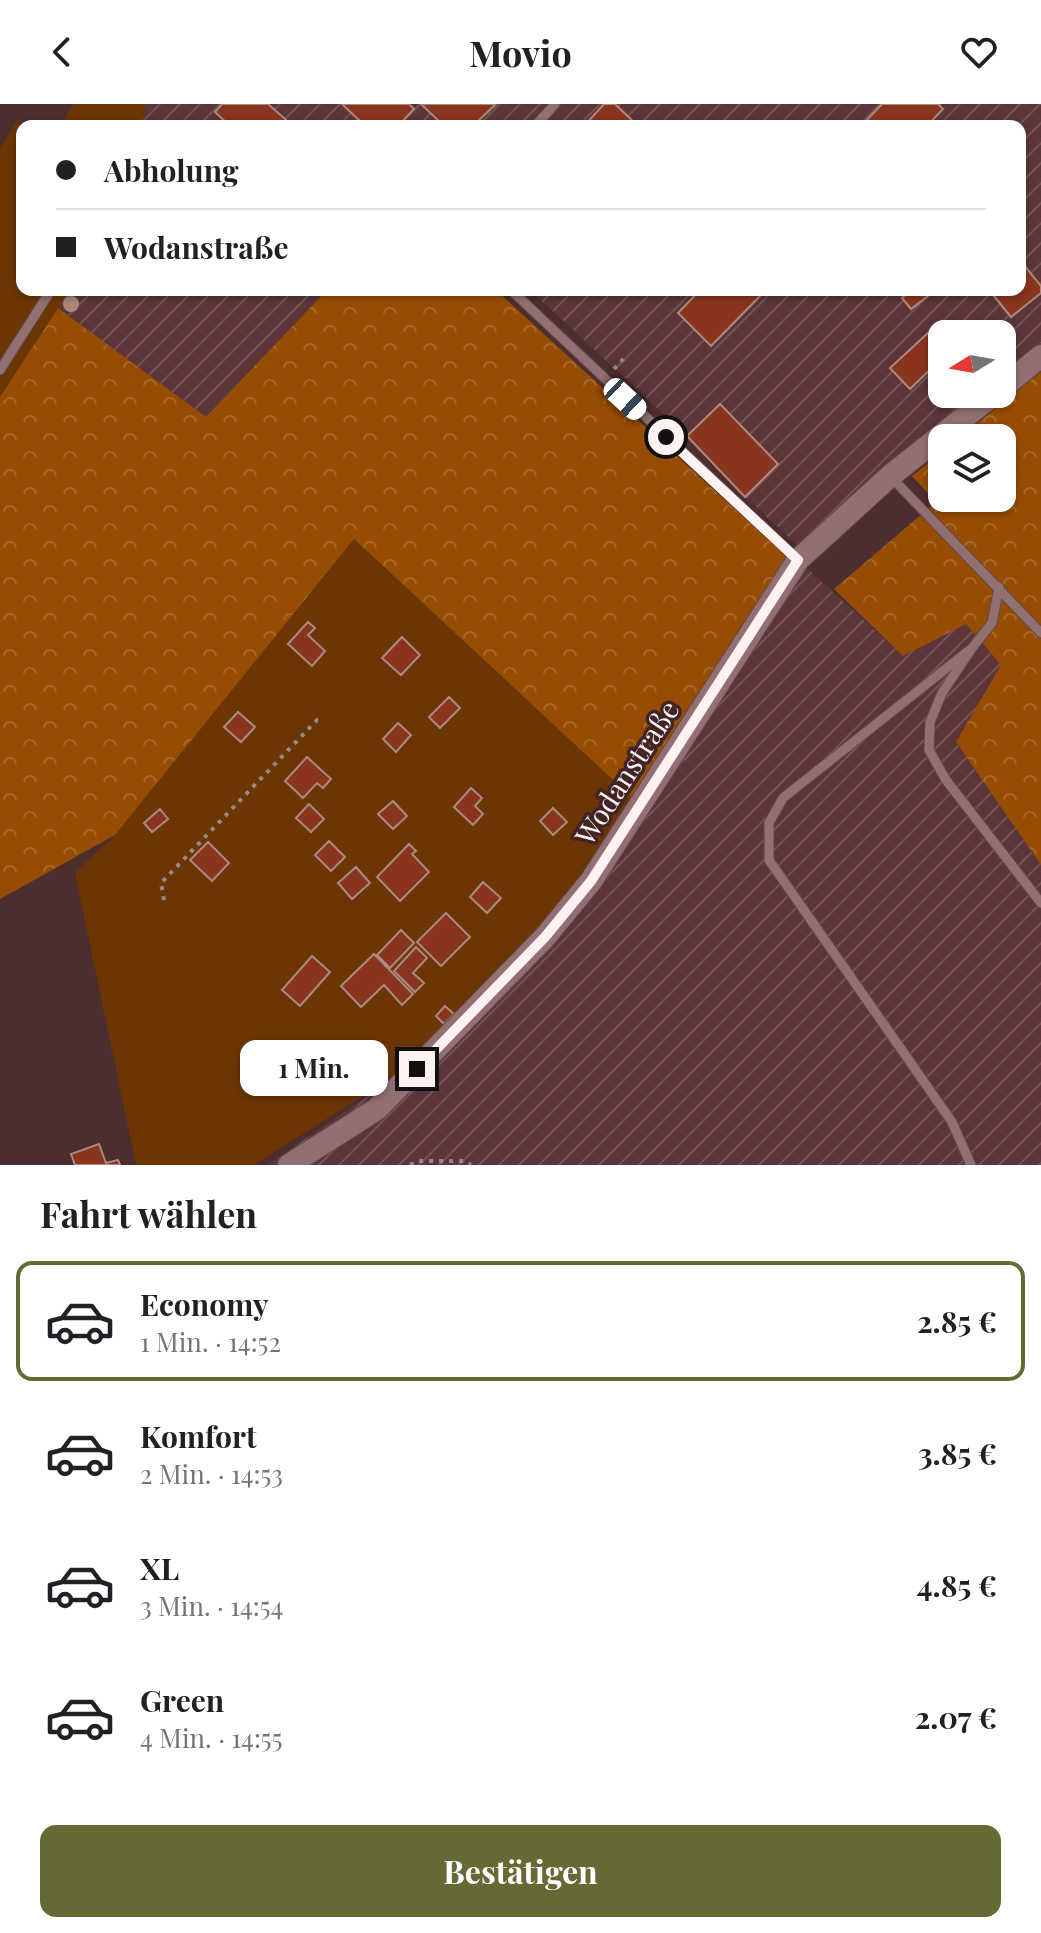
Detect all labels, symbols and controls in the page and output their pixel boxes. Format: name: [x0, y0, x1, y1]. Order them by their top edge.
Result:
text: Movio: [469, 28, 572, 76]
icon: back: [40, 30, 84, 74]
icon: heart: [957, 30, 1001, 74]
text: Abholung: [104, 150, 239, 190]
text: Wodanstraße: [104, 227, 289, 267]
north arrow: [928, 320, 1016, 408]
map controls: [928, 320, 1016, 512]
car: [599, 374, 651, 424]
route start: [648, 419, 684, 455]
button: layers: [928, 424, 1016, 512]
street label: Wodanstraße: [565, 693, 686, 852]
callout: 1 Min.: [241, 1041, 389, 1097]
text: 1 Min.: [278, 1050, 350, 1085]
route end: [399, 1051, 435, 1087]
text: Fahrt wählen: [40, 1189, 257, 1237]
text: Economy: [140, 1284, 269, 1324]
icon: car: [44, 1285, 116, 1357]
text: 2.85 €: [917, 1301, 997, 1341]
text: 1 Min. · 14:52: [140, 1324, 281, 1359]
text: Komfort: [140, 1416, 257, 1456]
icon: car: [44, 1417, 116, 1489]
text: 3.85 €: [918, 1433, 997, 1473]
text: 2 Min. · 14:53: [140, 1456, 283, 1491]
text: XL: [140, 1548, 179, 1588]
icon: car: [44, 1549, 116, 1621]
text: 4.85 €: [917, 1565, 997, 1605]
text: 3 Min. · 14:54: [140, 1588, 283, 1623]
text: Green: [140, 1680, 224, 1720]
icon: car: [44, 1681, 116, 1753]
text: 2.07 €: [915, 1697, 997, 1737]
text: 4 Min. · 14:55: [140, 1720, 282, 1755]
button: Bestätigen: [40, 1825, 1001, 1917]

